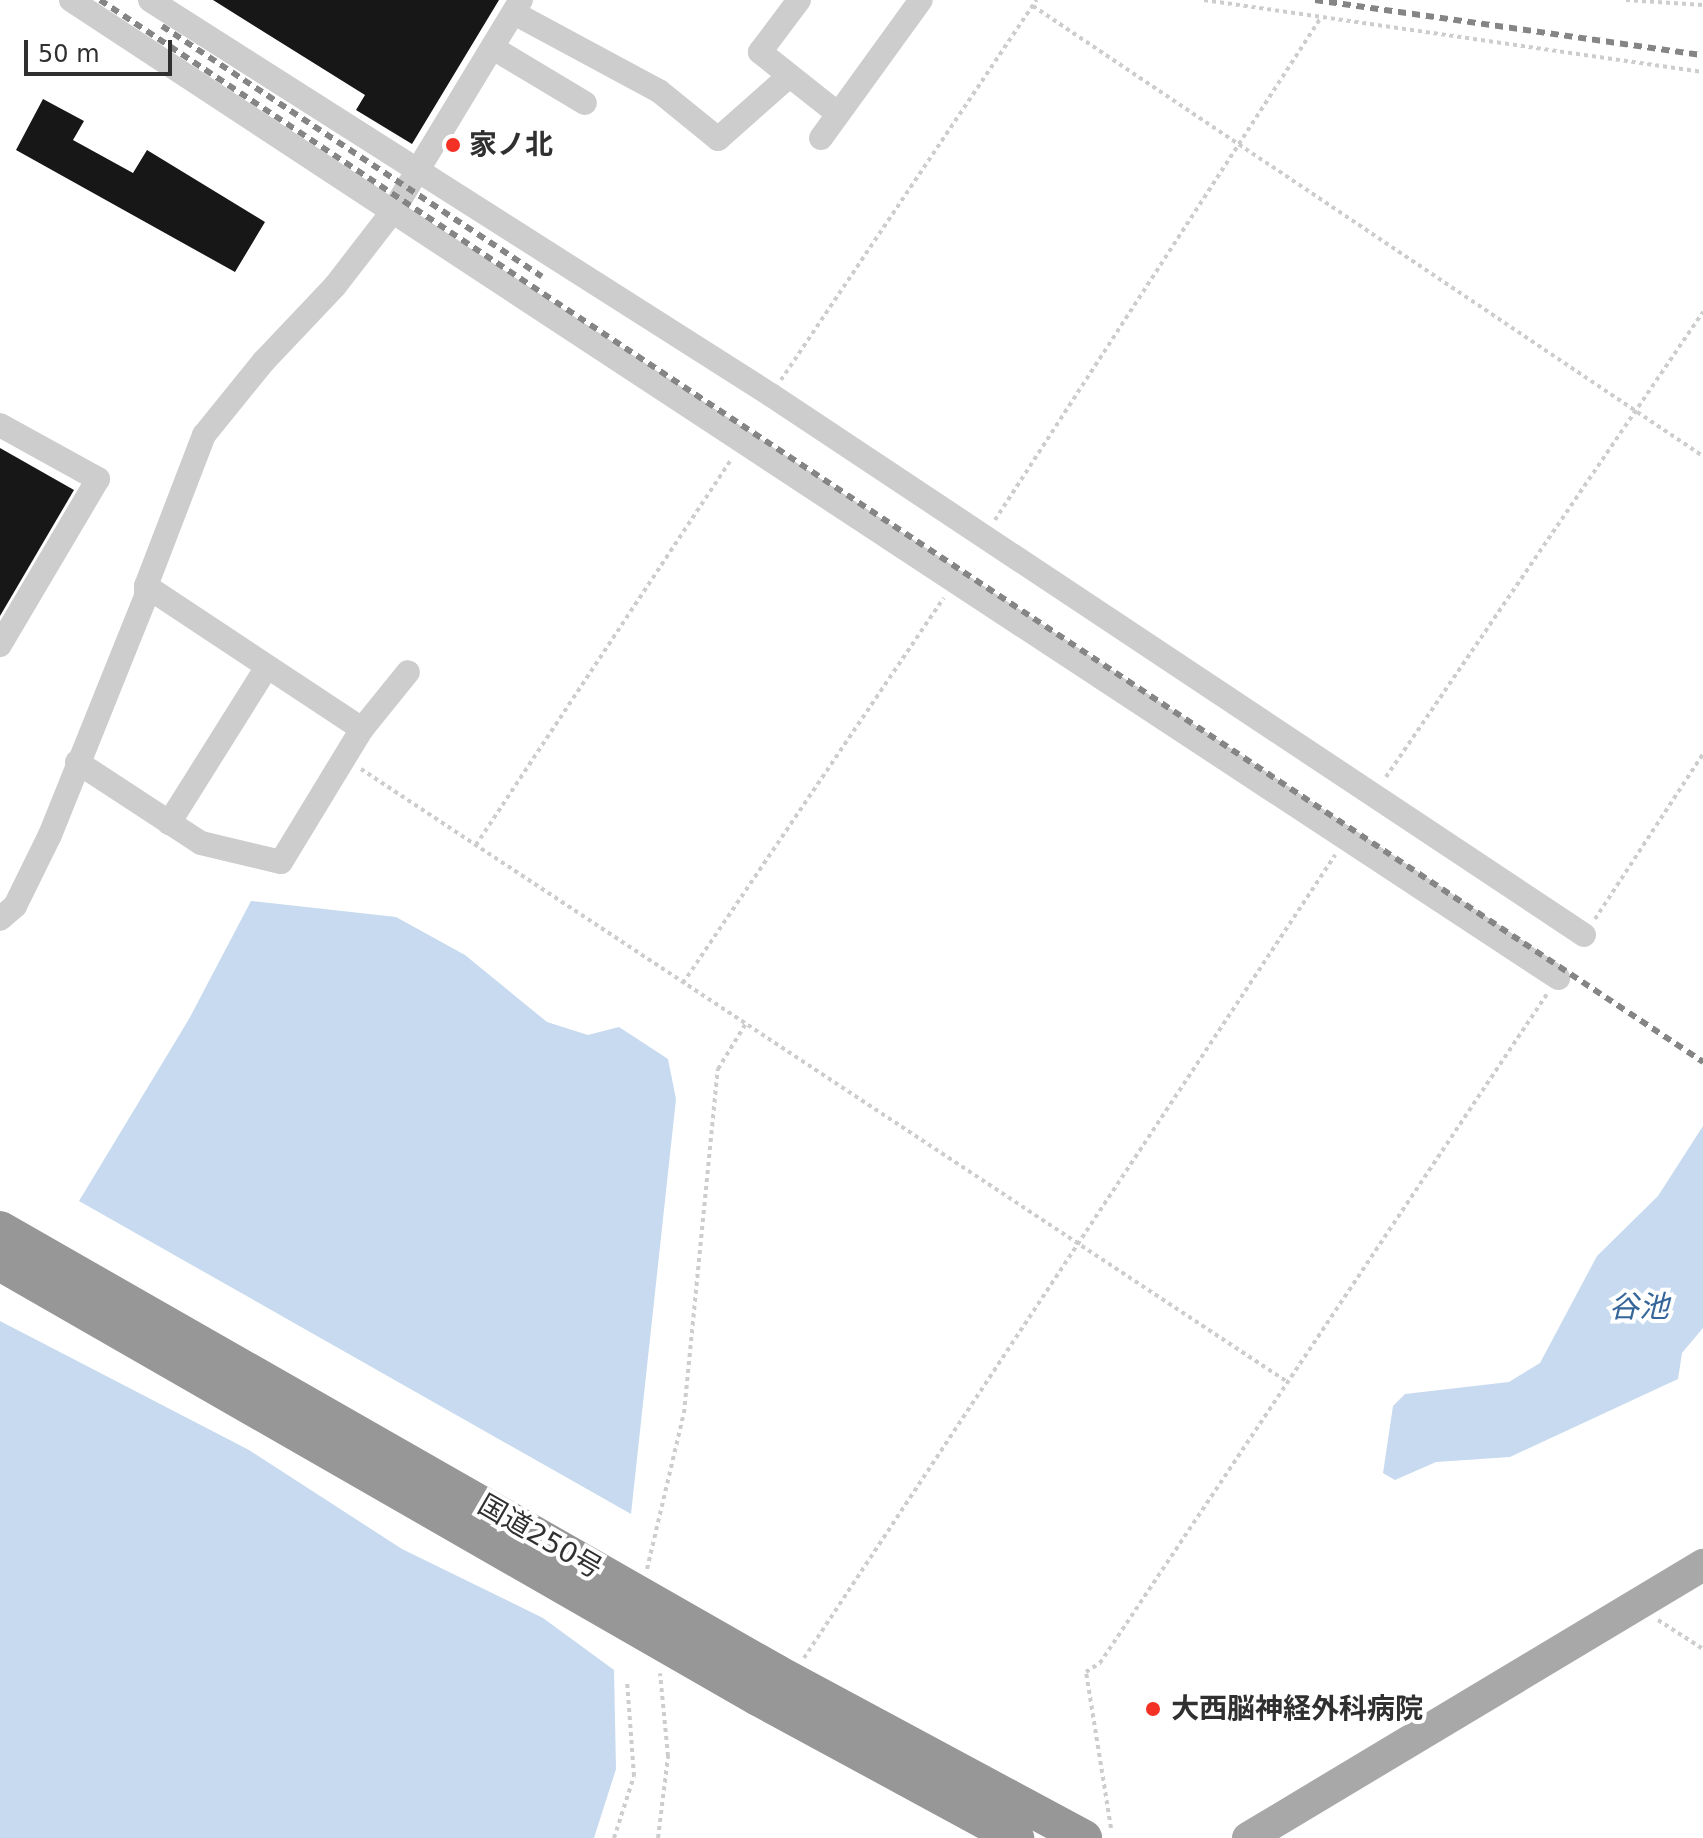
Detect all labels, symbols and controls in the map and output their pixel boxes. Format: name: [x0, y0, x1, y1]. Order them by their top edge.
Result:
scale bar: [28, 24, 176, 74]
text: 50 m: [38, 40, 100, 68]
place label: 家ノ北: [469, 128, 553, 162]
marker: 家ノ北: [444, 136, 462, 154]
water label: 谷池: [1609, 1289, 1669, 1325]
street label: 国道250号: [472, 1488, 608, 1586]
place label: 大西脳神経外科病院: [1171, 1692, 1423, 1726]
marker: 大西脳神経外科病院: [1142, 1698, 1164, 1720]

